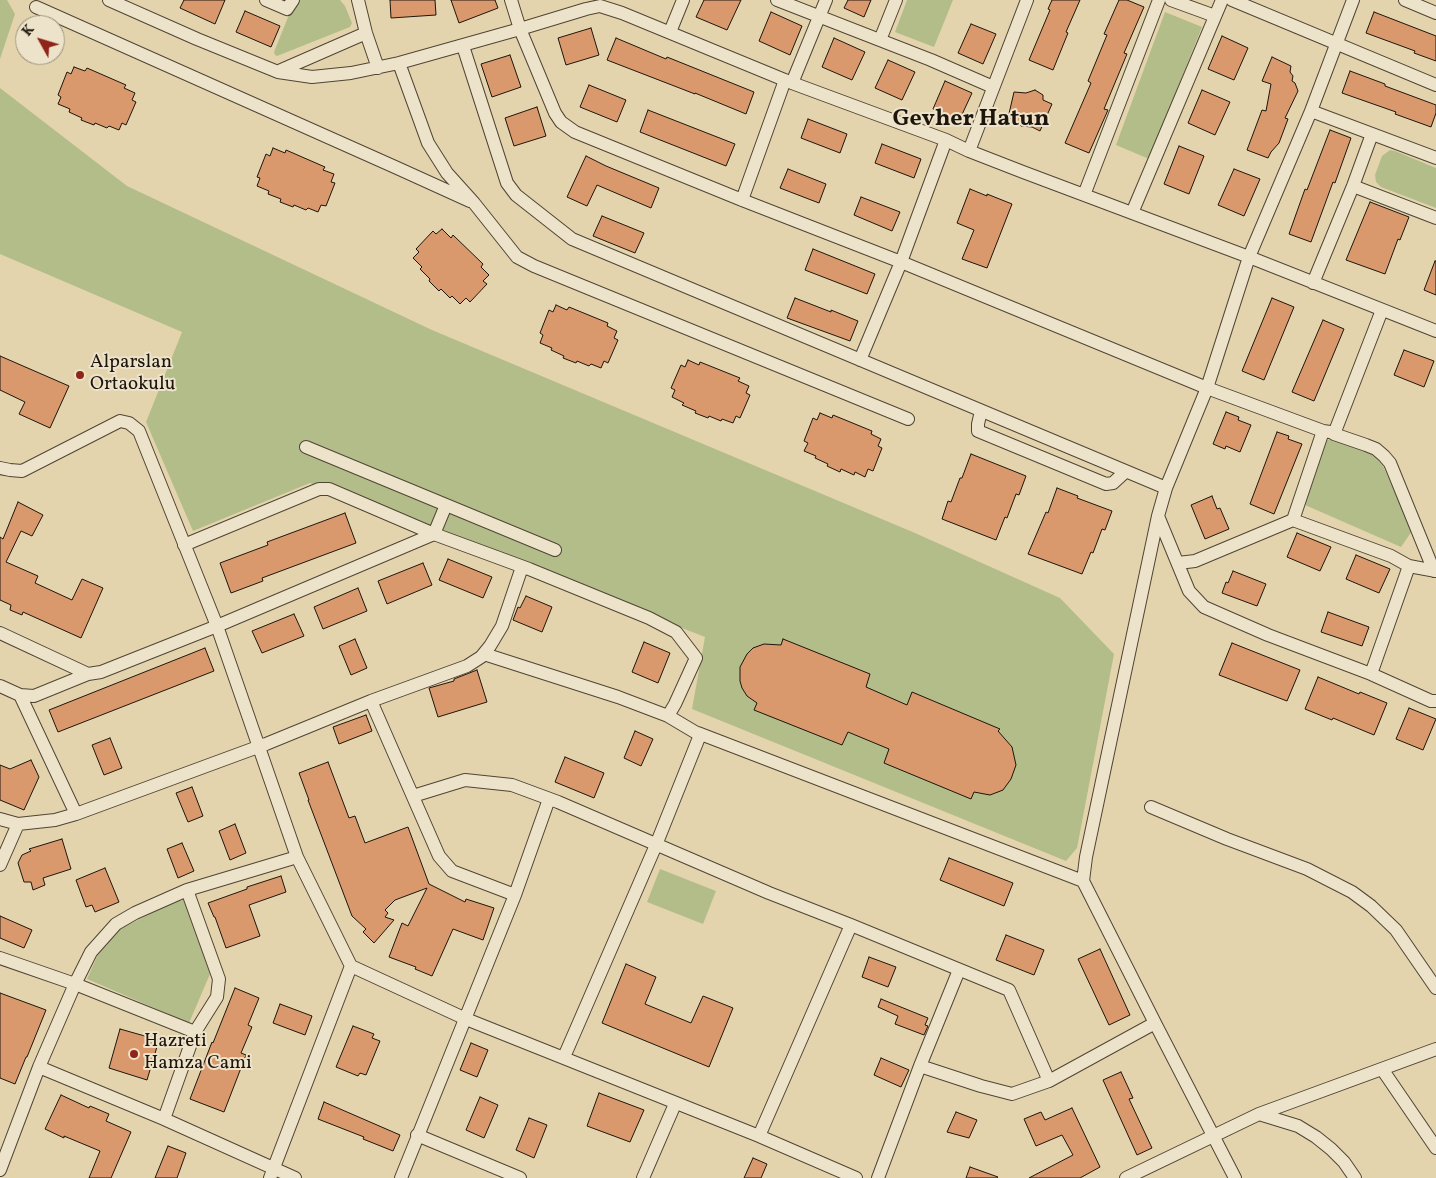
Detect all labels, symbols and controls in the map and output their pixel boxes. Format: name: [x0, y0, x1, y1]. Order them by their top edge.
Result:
north arrow: [15, 15, 65, 65]
text: K: [18, 21, 39, 41]
district label: Gevher Hatun: [892, 107, 1050, 135]
place label: Alparslan Ortaokulu: [90, 353, 175, 397]
marker: Alparslan Ortaokulu: [74, 369, 86, 381]
place label: Hazreti Hamza Cami: [144, 1032, 252, 1076]
marker: Hazreti Hamza Cami: [128, 1048, 140, 1060]

